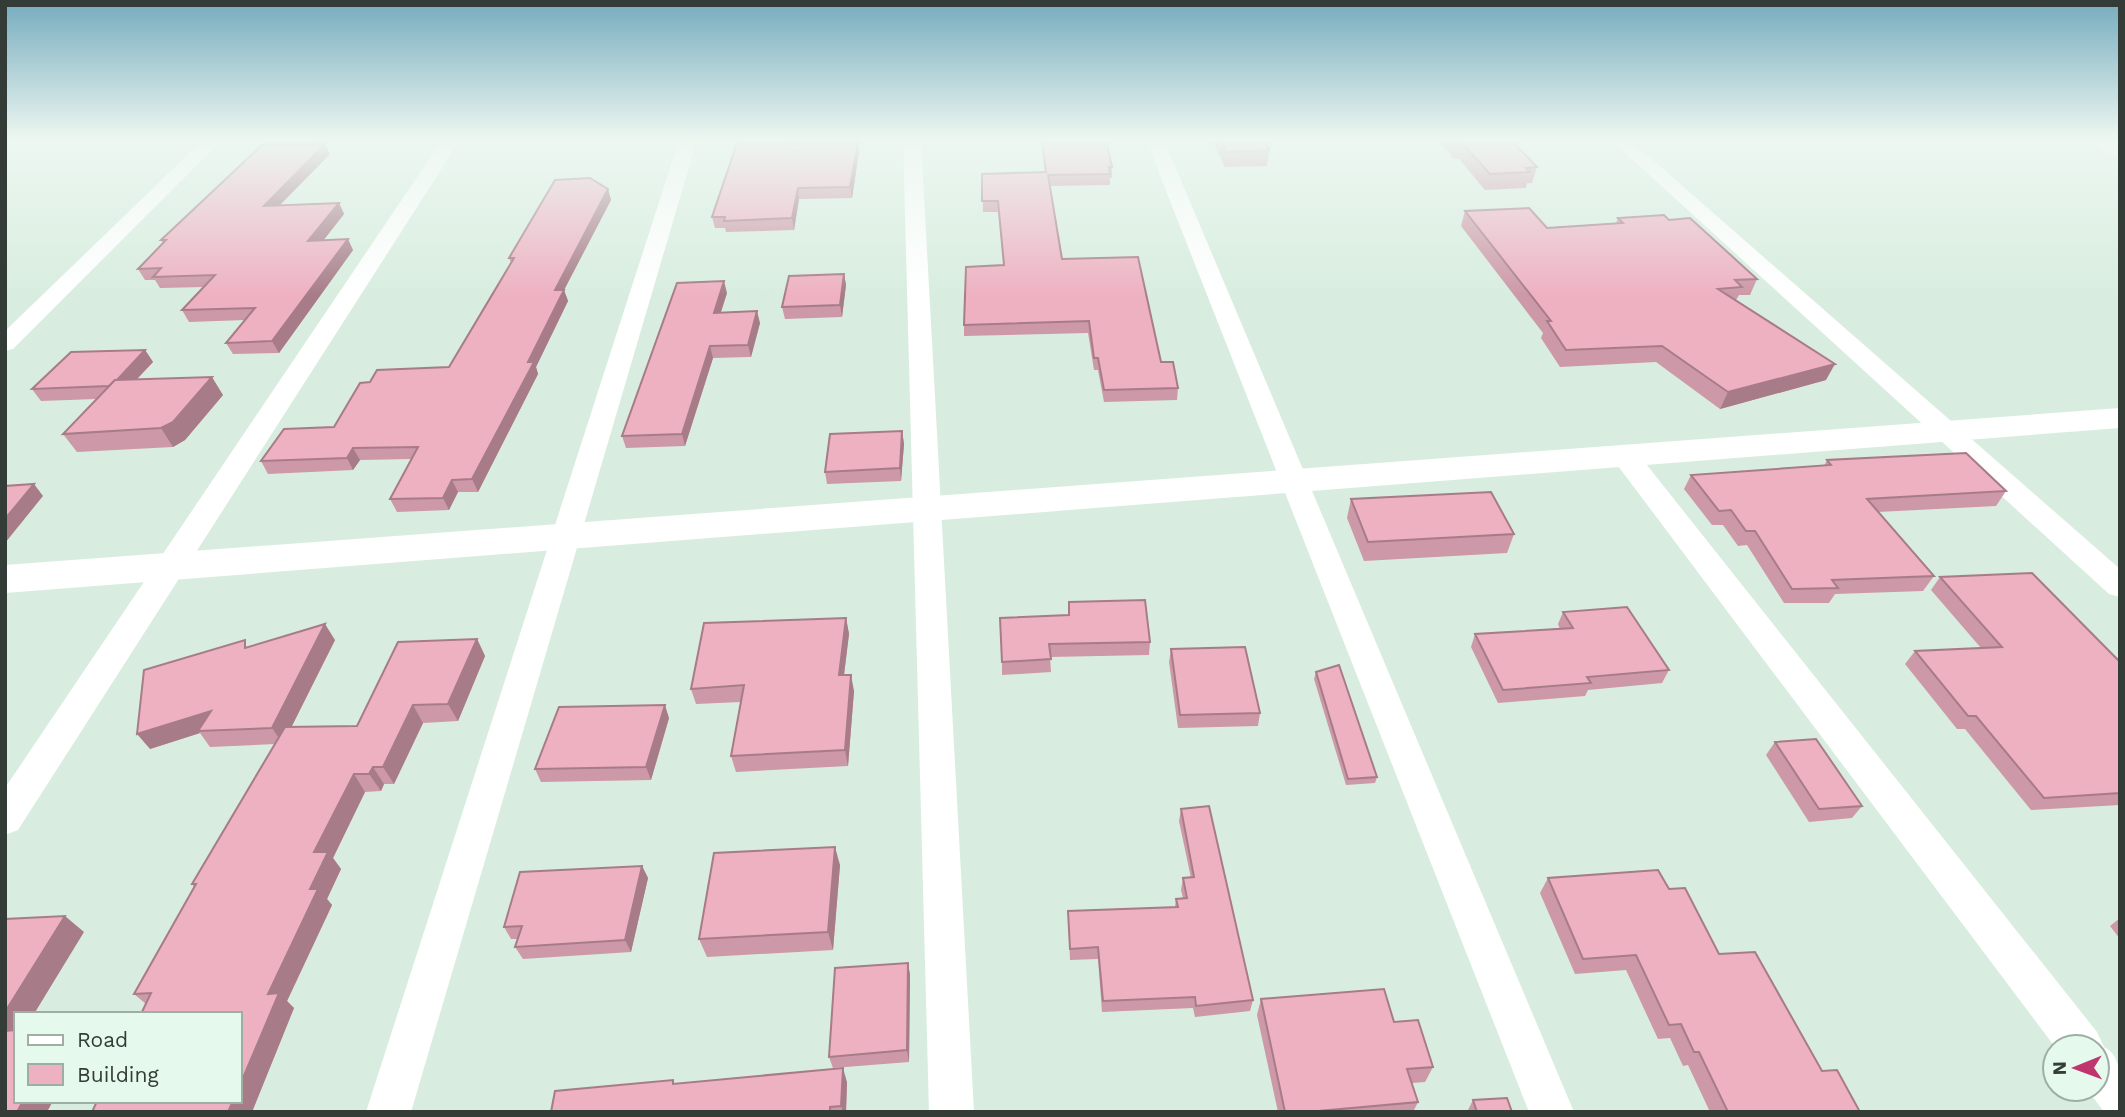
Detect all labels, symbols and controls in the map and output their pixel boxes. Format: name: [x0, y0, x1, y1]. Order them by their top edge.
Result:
legend: [14, 1012, 242, 1103]
text: Road: [77, 1027, 128, 1052]
north arrow: [2041, 1033, 2111, 1103]
text: N: [2048, 1061, 2071, 1076]
text: Building: [77, 1062, 159, 1087]

